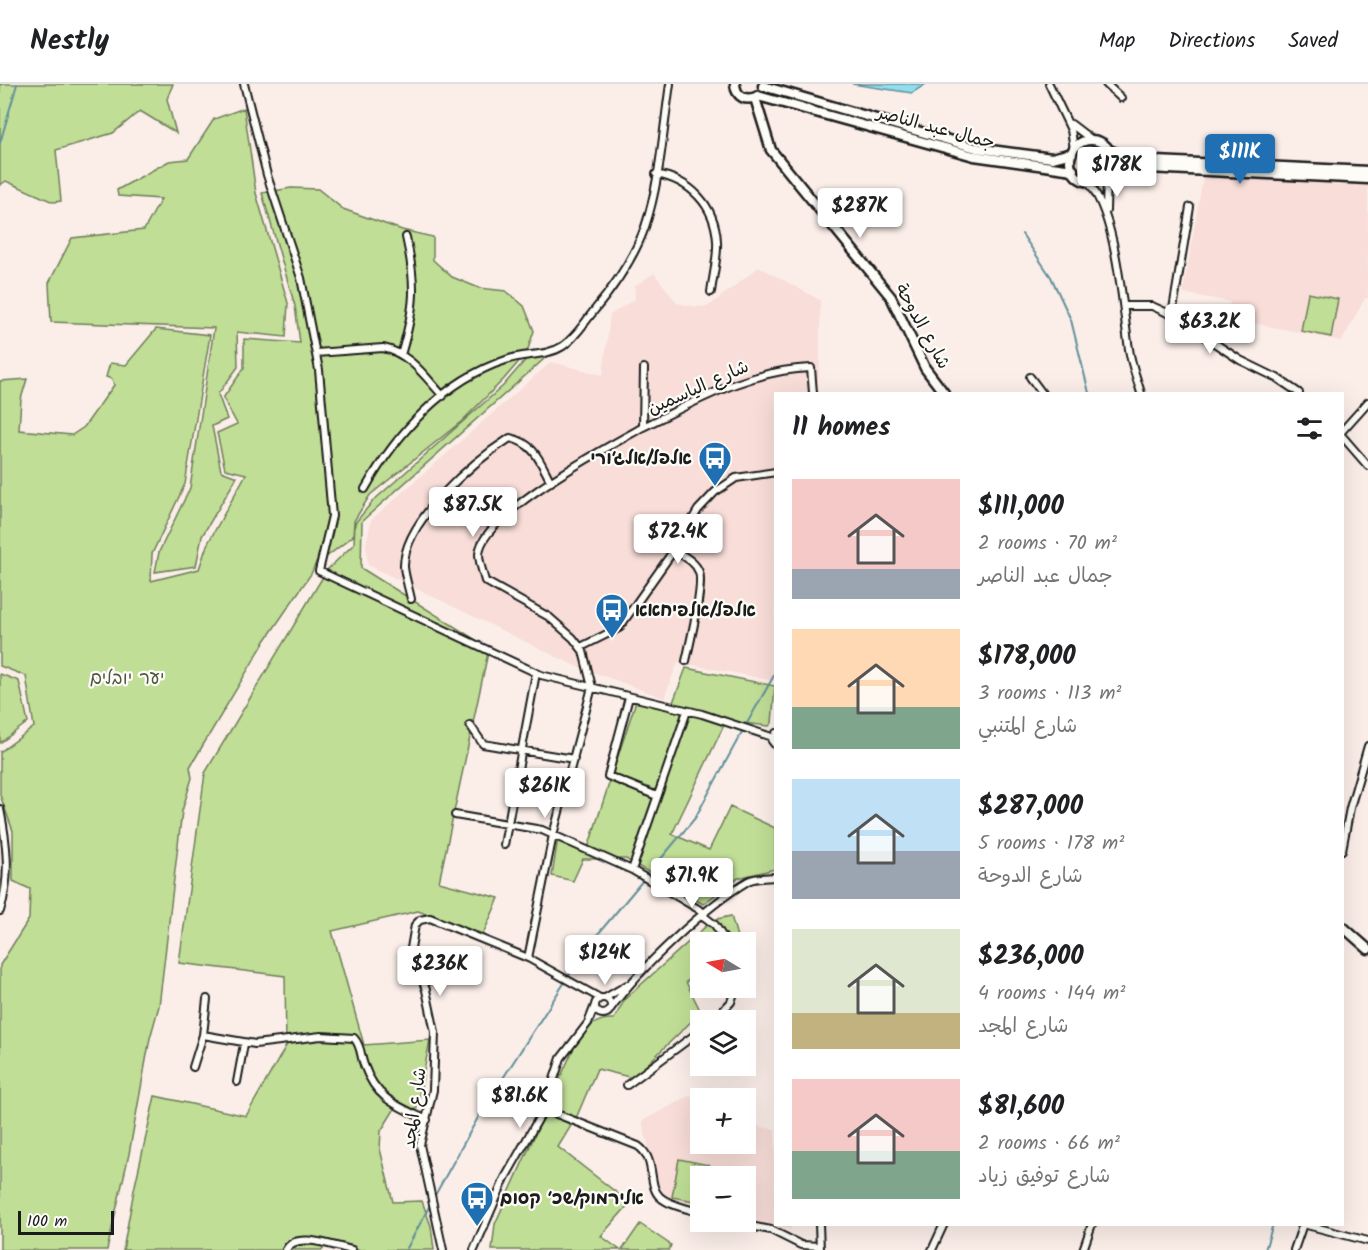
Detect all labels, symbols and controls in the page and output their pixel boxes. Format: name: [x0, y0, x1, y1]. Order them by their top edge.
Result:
text: Nestly: [30, 19, 109, 64]
text: Map: [1099, 25, 1135, 58]
text: Directions: [1168, 25, 1255, 58]
text: Saved: [1288, 25, 1338, 58]
street label: جمال عبد الناصر: [871, 98, 998, 158]
pin: $111K: [1198, 134, 1282, 185]
text: $111K: [1219, 137, 1261, 169]
pin: $178K: [1075, 147, 1159, 198]
text: $178K: [1091, 150, 1143, 182]
pin: $287K: [818, 188, 902, 239]
text: $287K: [832, 191, 888, 223]
street label: شارع الدوحة: [886, 278, 957, 375]
pin: $63.2K: [1161, 304, 1259, 355]
text: $63.2K: [1179, 307, 1241, 339]
street label: شارع الياسمين: [643, 353, 754, 424]
text: 11 homes: [792, 407, 890, 449]
icon: filters: [1293, 412, 1326, 445]
bus stop icon: אלפל/אלג׳ורי: [697, 440, 733, 487]
place label: אלפל/אלג׳ורי: [590, 445, 692, 474]
text: $111,000: [978, 486, 1064, 528]
pin: $87.5K: [424, 487, 522, 538]
text: $87.5K: [443, 490, 503, 522]
icon: home: [840, 503, 912, 575]
pin: $72.4K: [629, 514, 727, 565]
text: $72.4K: [648, 517, 708, 549]
text: 2 rooms · 70 m²: [978, 528, 1117, 560]
text: جمال عبد الناصر: [978, 561, 1113, 593]
bus stop icon: אלפל/אלפיחאא: [594, 592, 630, 639]
place label: אלפל/אלפיחאא: [635, 597, 756, 626]
text: $178,000: [978, 636, 1076, 678]
icon: home: [840, 653, 912, 725]
park label: יער יובלים: [90, 665, 164, 694]
text: 3 rooms · 113 m²: [978, 678, 1121, 710]
text: شارع المتنبي: [978, 711, 1077, 743]
pin: $261K: [503, 768, 587, 819]
text: $261K: [519, 771, 571, 803]
text: $287,000: [978, 786, 1083, 828]
icon: home: [840, 803, 912, 875]
text: 5 rooms · 178 m²: [978, 828, 1124, 860]
pin: $71.9K: [643, 858, 741, 909]
text: $71.9K: [665, 861, 719, 893]
text: شارع الدوحة: [978, 861, 1083, 893]
north arrow: [690, 932, 756, 998]
map controls: [690, 932, 756, 1232]
pin: $124K: [563, 935, 647, 986]
text: $236,000: [978, 936, 1084, 978]
text: $124K: [579, 938, 631, 970]
pin: $236K: [398, 946, 482, 997]
text: $236K: [411, 949, 469, 981]
icon: home: [840, 953, 912, 1025]
text: 4 rooms · 144 m²: [978, 978, 1125, 1010]
button: layers: [690, 1010, 756, 1076]
text: شارع المجد: [978, 1011, 1069, 1043]
street label: شارع المجد: [395, 1066, 436, 1151]
pin: $81.6K: [471, 1078, 569, 1129]
text: $81.6K: [491, 1081, 549, 1113]
text: $81,600: [978, 1086, 1064, 1128]
button: +: [690, 1088, 756, 1154]
icon: home: [840, 1103, 912, 1175]
text: 2 rooms · 66 m²: [978, 1128, 1120, 1160]
text: شارع توفيق زياد: [978, 1161, 1110, 1193]
button: −: [690, 1166, 756, 1232]
bus stop icon: אלירמוק/שכ׳ קסום: [459, 1180, 495, 1227]
place label: אלירמוק/שכ׳ קסום: [500, 1185, 644, 1214]
scale bar: [18, 1208, 114, 1236]
text: 100 m: [27, 1209, 67, 1234]

